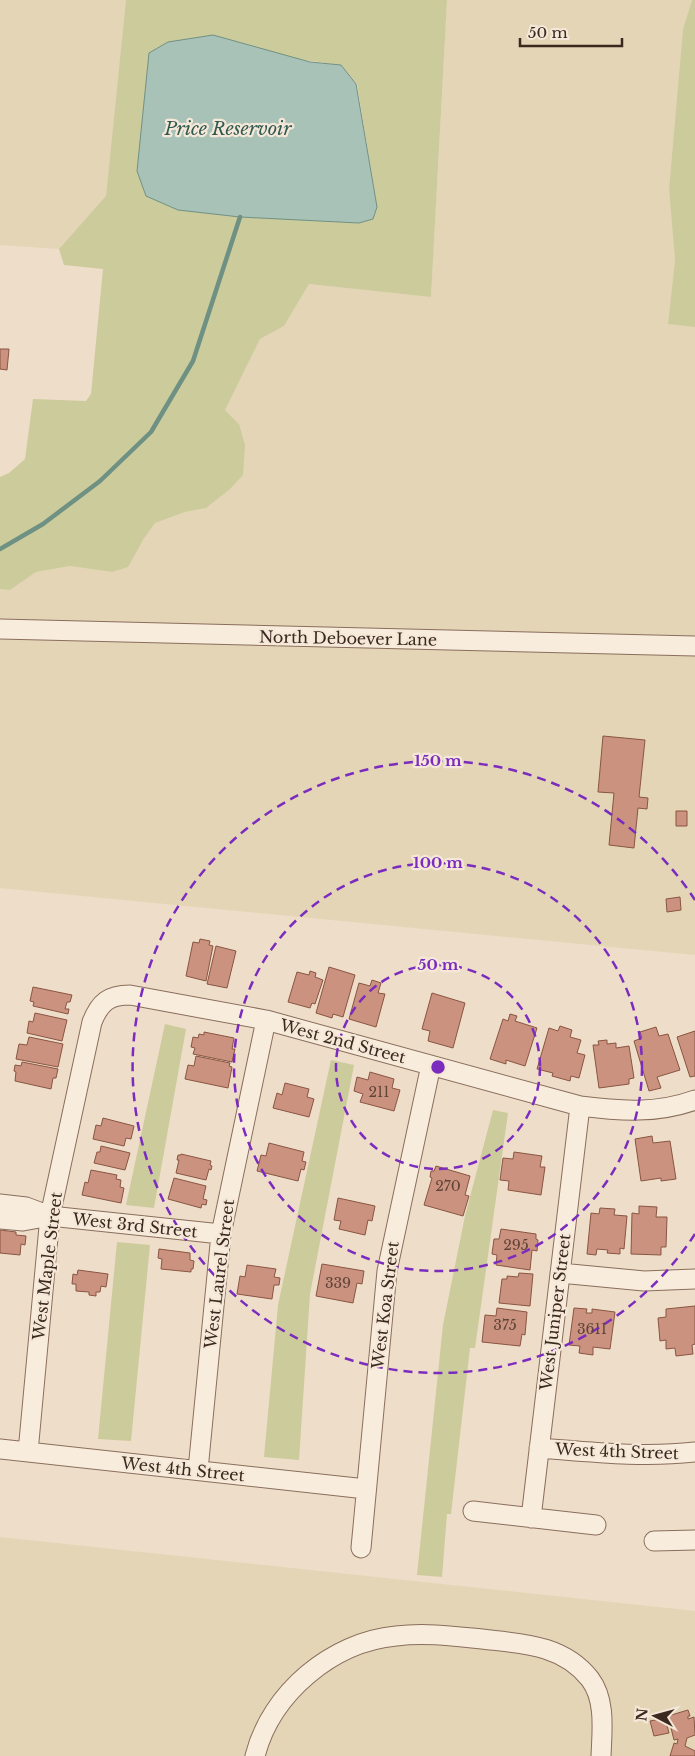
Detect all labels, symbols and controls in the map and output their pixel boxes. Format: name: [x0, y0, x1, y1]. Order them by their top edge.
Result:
scale bar: [520, 15, 622, 47]
text: 50 m: [528, 23, 568, 42]
water label: Price Reservoir: [163, 118, 292, 140]
street label: North Deboever Lane: [259, 626, 437, 650]
text: 150 m: [414, 751, 462, 770]
text: 100 m: [413, 853, 463, 872]
text: 50 m: [418, 955, 459, 974]
street label: West 2nd Street: [277, 1014, 408, 1067]
centre of rings: [429, 1058, 447, 1076]
house number: 211: [368, 1083, 390, 1101]
house number: 270: [435, 1177, 461, 1195]
street label: West Maple Street: [28, 1191, 66, 1342]
street label: West Laurel Street: [200, 1198, 238, 1351]
street label: West 3rd Street: [71, 1208, 198, 1242]
street label: West Juniper Street: [535, 1232, 575, 1393]
house number: 295: [503, 1236, 529, 1254]
street label: West Koa Street: [367, 1240, 403, 1371]
house number: 339: [325, 1274, 351, 1292]
house number: 375: [493, 1316, 517, 1334]
house number: 3611: [577, 1320, 607, 1338]
street label: West 4th Street: [554, 1439, 679, 1463]
street label: West 4th Street: [119, 1452, 246, 1485]
north arrow: [630, 1691, 680, 1741]
text: N: [632, 1707, 652, 1722]

